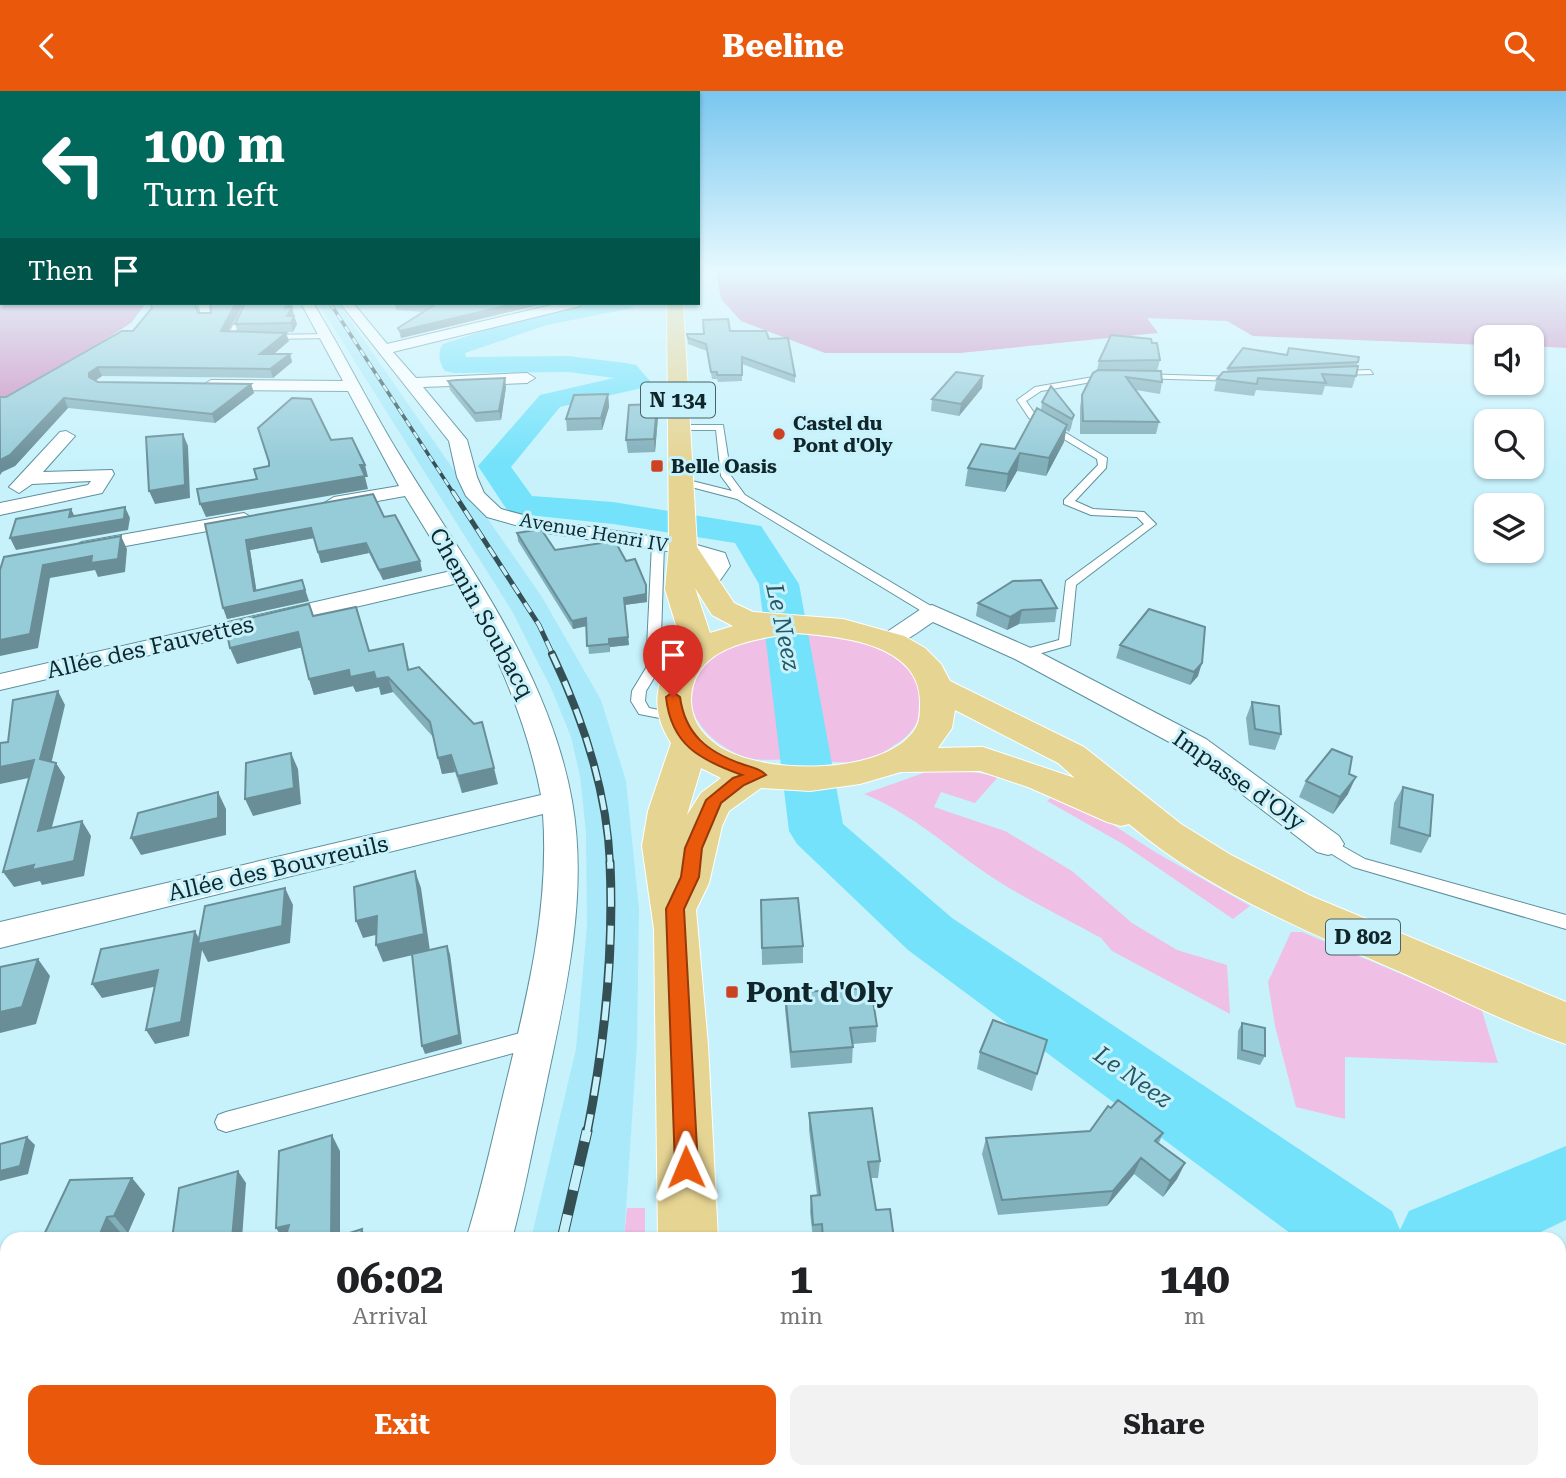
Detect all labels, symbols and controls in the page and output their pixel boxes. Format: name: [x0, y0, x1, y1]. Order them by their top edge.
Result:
icon: back: [28, 27, 66, 65]
text: Beeline: [722, 27, 844, 65]
icon: search: [1500, 27, 1538, 65]
text: 100 m: [143, 117, 285, 174]
icon: left: [28, 119, 119, 210]
text: Turn left: [143, 176, 278, 214]
icon: arrive: [107, 252, 145, 290]
text: Then: [28, 256, 93, 286]
map controls: [1474, 325, 1544, 563]
button: sound: [1474, 325, 1544, 395]
road number: N 134: [641, 383, 715, 417]
button: search: [1474, 409, 1544, 479]
place label: Castel du Pont d'Oly: [793, 412, 893, 457]
marker: Castel du Pont d'Oly: [771, 426, 787, 442]
place label: Belle Oasis: [671, 455, 777, 478]
marker: Belle Oasis: [649, 458, 665, 474]
button: layers: [1474, 493, 1544, 563]
street label: Avenue Henri IV: [518, 508, 671, 557]
street label: Chemin Soubacq: [424, 523, 540, 703]
water label: Le Neez: [760, 580, 806, 673]
street label: Allée des Fauvettes: [44, 611, 256, 684]
pin: [643, 625, 703, 697]
icon: arrive: [654, 636, 692, 674]
street label: Impasse d'Oly: [1168, 725, 1310, 836]
street label: Allée des Bouvreuils: [166, 830, 391, 907]
road number: D 802: [1326, 919, 1400, 955]
place label: Pont d'Oly: [746, 976, 893, 1009]
marker: Pont d'Oly: [724, 984, 740, 1000]
water label: Le Neez: [1088, 1040, 1177, 1114]
position arrow: [649, 1130, 723, 1204]
text: 06:02: [336, 1254, 443, 1303]
text: 1: [790, 1254, 813, 1303]
text: 140: [1159, 1254, 1230, 1303]
text: Arrival: [352, 1303, 427, 1330]
text: min: [780, 1303, 823, 1330]
text: m: [1184, 1303, 1205, 1330]
button: Exit: [28, 1385, 776, 1465]
button: Share: [790, 1385, 1538, 1465]

